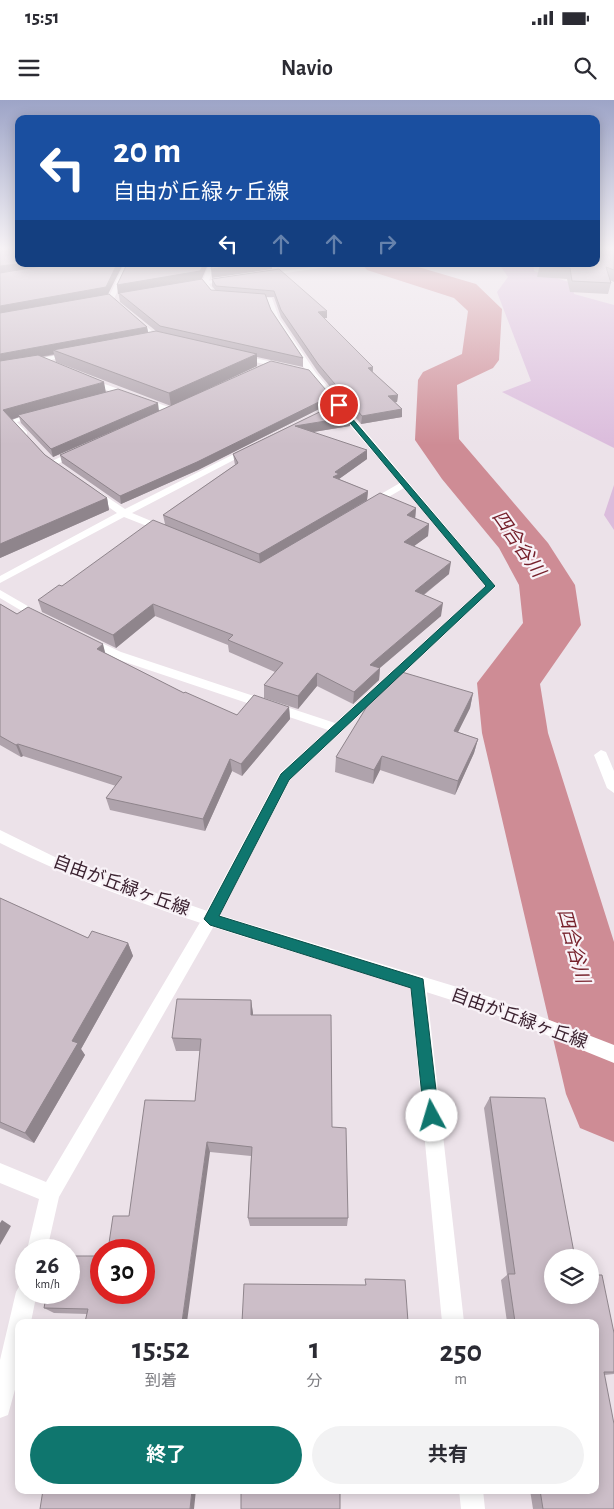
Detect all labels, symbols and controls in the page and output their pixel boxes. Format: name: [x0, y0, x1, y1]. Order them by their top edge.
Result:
text: 15:51: [25, 8, 59, 27]
icon: menu: [15, 54, 43, 82]
icon: search: [571, 54, 599, 82]
text: Navio: [281, 57, 333, 79]
text: 20 m: [113, 134, 181, 169]
icon: left: [30, 135, 95, 200]
text: 自由が丘緑ヶ丘線: [113, 181, 289, 203]
icon: left: [214, 230, 242, 258]
icon: ahead: [267, 230, 295, 258]
icon: ahead: [320, 230, 348, 258]
icon: right: [373, 230, 401, 258]
pin: [318, 384, 360, 426]
icon: arrive: [325, 391, 353, 419]
water label: 四合谷川: [488, 507, 550, 582]
street label: 自由が丘緑ヶ丘線: [50, 851, 192, 919]
water label: 四合谷川: [554, 907, 593, 987]
street label: 自由が丘緑ヶ丘線: [448, 984, 590, 1052]
position arrow: [405, 1089, 457, 1141]
speed limit sign: 30: [90, 1239, 155, 1304]
map controls: [544, 1249, 599, 1304]
button: layers: [544, 1249, 599, 1304]
text: 26: [36, 1253, 59, 1278]
text: km/h: [35, 1278, 60, 1290]
text: 15:52: [132, 1334, 190, 1364]
text: 1: [309, 1334, 320, 1364]
text: 250: [439, 1337, 482, 1367]
text: m: [454, 1371, 467, 1387]
text: 到着: [145, 1373, 177, 1389]
text: 分: [306, 1373, 323, 1389]
button: 終了: [30, 1426, 302, 1484]
button: 共有: [312, 1426, 584, 1484]

